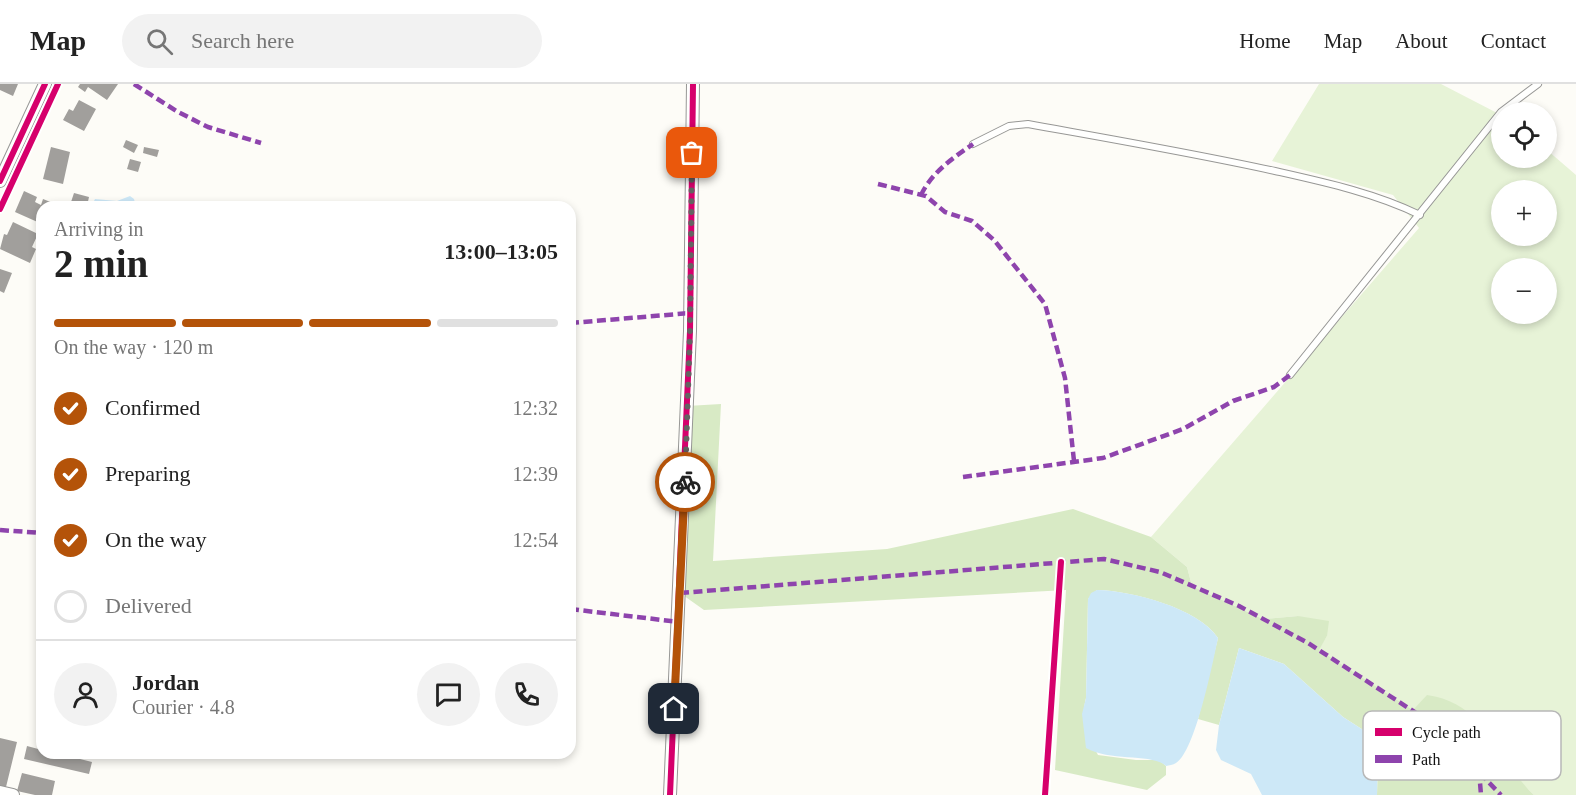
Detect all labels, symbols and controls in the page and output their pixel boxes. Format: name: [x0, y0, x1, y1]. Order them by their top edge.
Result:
search box: [122, 14, 542, 68]
text: Map: [30, 25, 86, 56]
icon: search: [143, 25, 176, 58]
text: Search here: [191, 28, 294, 53]
text: Home: [1239, 29, 1291, 53]
text: Map: [1324, 29, 1362, 53]
text: About: [1395, 29, 1448, 53]
text: Contact: [1481, 29, 1546, 53]
map controls: [1491, 102, 1557, 324]
button: locate: [1491, 102, 1557, 168]
pin: [666, 127, 717, 178]
icon: bag: [675, 136, 708, 169]
button: +: [1491, 180, 1557, 246]
text: Arriving in: [54, 218, 143, 240]
text: 13:00–13:05: [444, 239, 558, 264]
text: 2 min: [54, 242, 148, 285]
button: −: [1491, 258, 1557, 324]
text: On the way · 120 m: [54, 336, 213, 358]
icon: check: [54, 392, 87, 425]
text: Confirmed: [105, 395, 200, 420]
text: 12:32: [512, 397, 558, 419]
courier: [655, 452, 715, 512]
icon: check: [54, 458, 87, 491]
text: Preparing: [105, 461, 191, 486]
text: 12:39: [512, 463, 558, 485]
icon: bike: [669, 466, 702, 499]
icon: check: [54, 524, 87, 557]
text: On the way: [105, 527, 206, 552]
text: 12:54: [512, 529, 558, 551]
text: Delivered: [105, 593, 192, 618]
button: person: [54, 663, 117, 726]
button: chat: [417, 663, 480, 726]
button: phone: [495, 663, 558, 726]
text: Jordan: [132, 670, 199, 695]
pin: [648, 683, 699, 734]
icon: home: [657, 692, 690, 725]
text: Courier · 4.8: [132, 696, 235, 718]
legend: [1363, 711, 1561, 780]
text: Cycle path: [1412, 724, 1481, 742]
text: Path: [1412, 751, 1440, 768]

